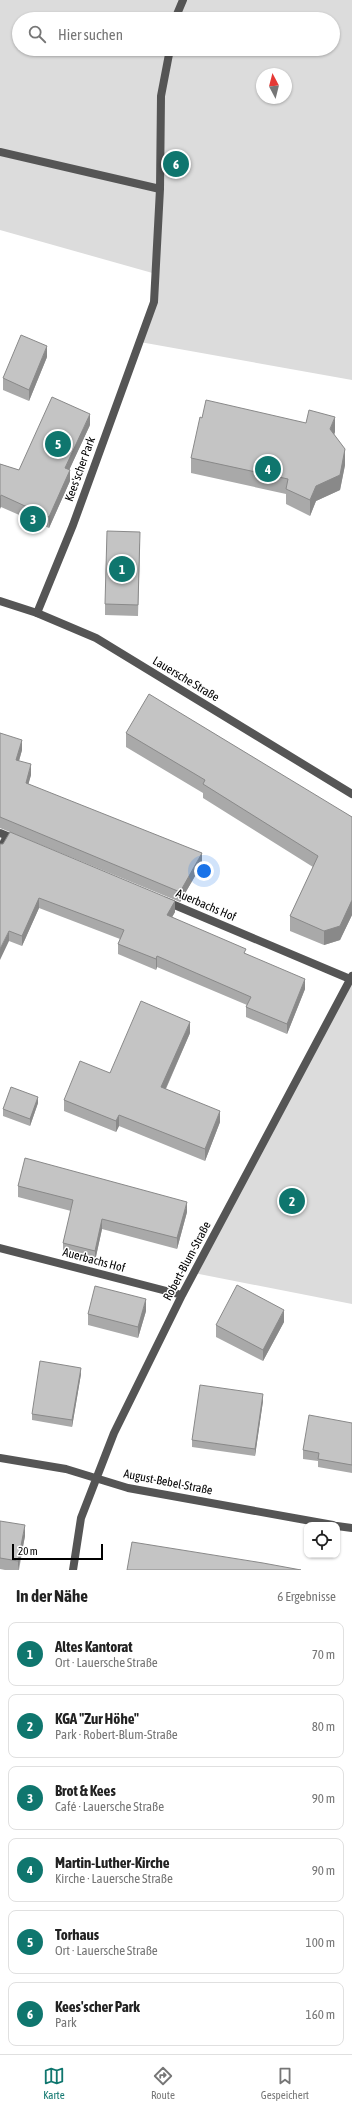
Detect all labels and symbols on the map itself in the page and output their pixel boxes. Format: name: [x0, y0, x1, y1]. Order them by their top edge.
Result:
north arrow: [256, 68, 292, 104]
pin: 6: [163, 149, 189, 179]
pin: 5: [45, 429, 71, 459]
street label: Kees'scher Park: [62, 434, 98, 503]
pin: 4: [255, 454, 281, 484]
pin: 3: [20, 504, 46, 534]
pin: 1: [109, 554, 135, 584]
street label: Lauersche Straße: [150, 654, 222, 704]
your location: [194, 861, 214, 881]
street label: Auerbachs Hof: [174, 886, 239, 924]
pin: 2: [279, 1186, 305, 1216]
street label: Robert-Blum-Straße: [160, 1219, 214, 1303]
street label: Auerbachs Hof: [61, 1245, 127, 1275]
street label: August-Bebel-Straße: [122, 1467, 214, 1497]
scale bar: [12, 1542, 103, 1561]

